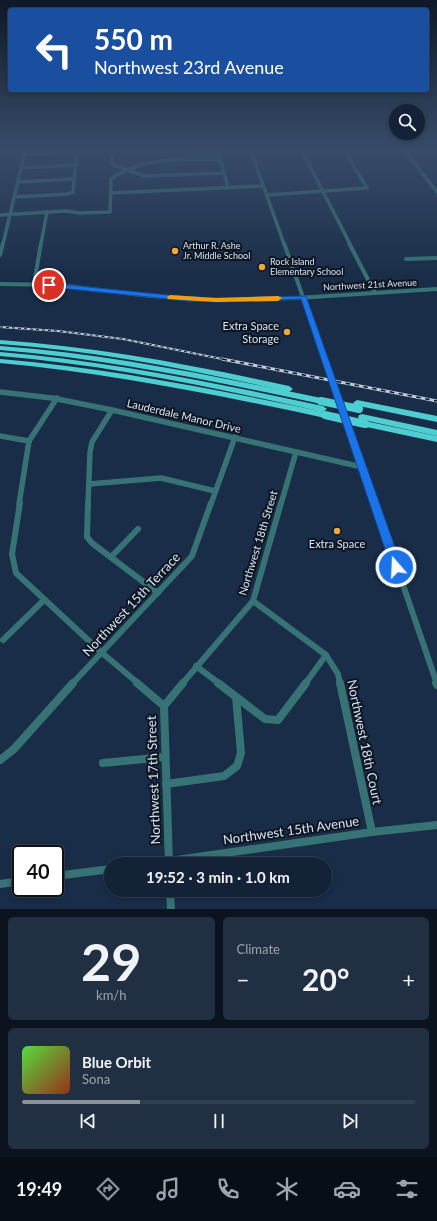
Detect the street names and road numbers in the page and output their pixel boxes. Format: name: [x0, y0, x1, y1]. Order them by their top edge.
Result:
street label: Northwest 21st Avenue: [323, 277, 417, 292]
street label: Lauderdale Manor Drive: [126, 396, 243, 435]
street label: Northwest 18th Street: [235, 489, 280, 597]
street label: Northwest 15th Terrace: [79, 549, 183, 659]
street label: Northwest 18th Court: [344, 678, 386, 806]
street label: Northwest 17th Street: [143, 715, 163, 845]
street label: Northwest 15th Avenue: [222, 813, 360, 847]

